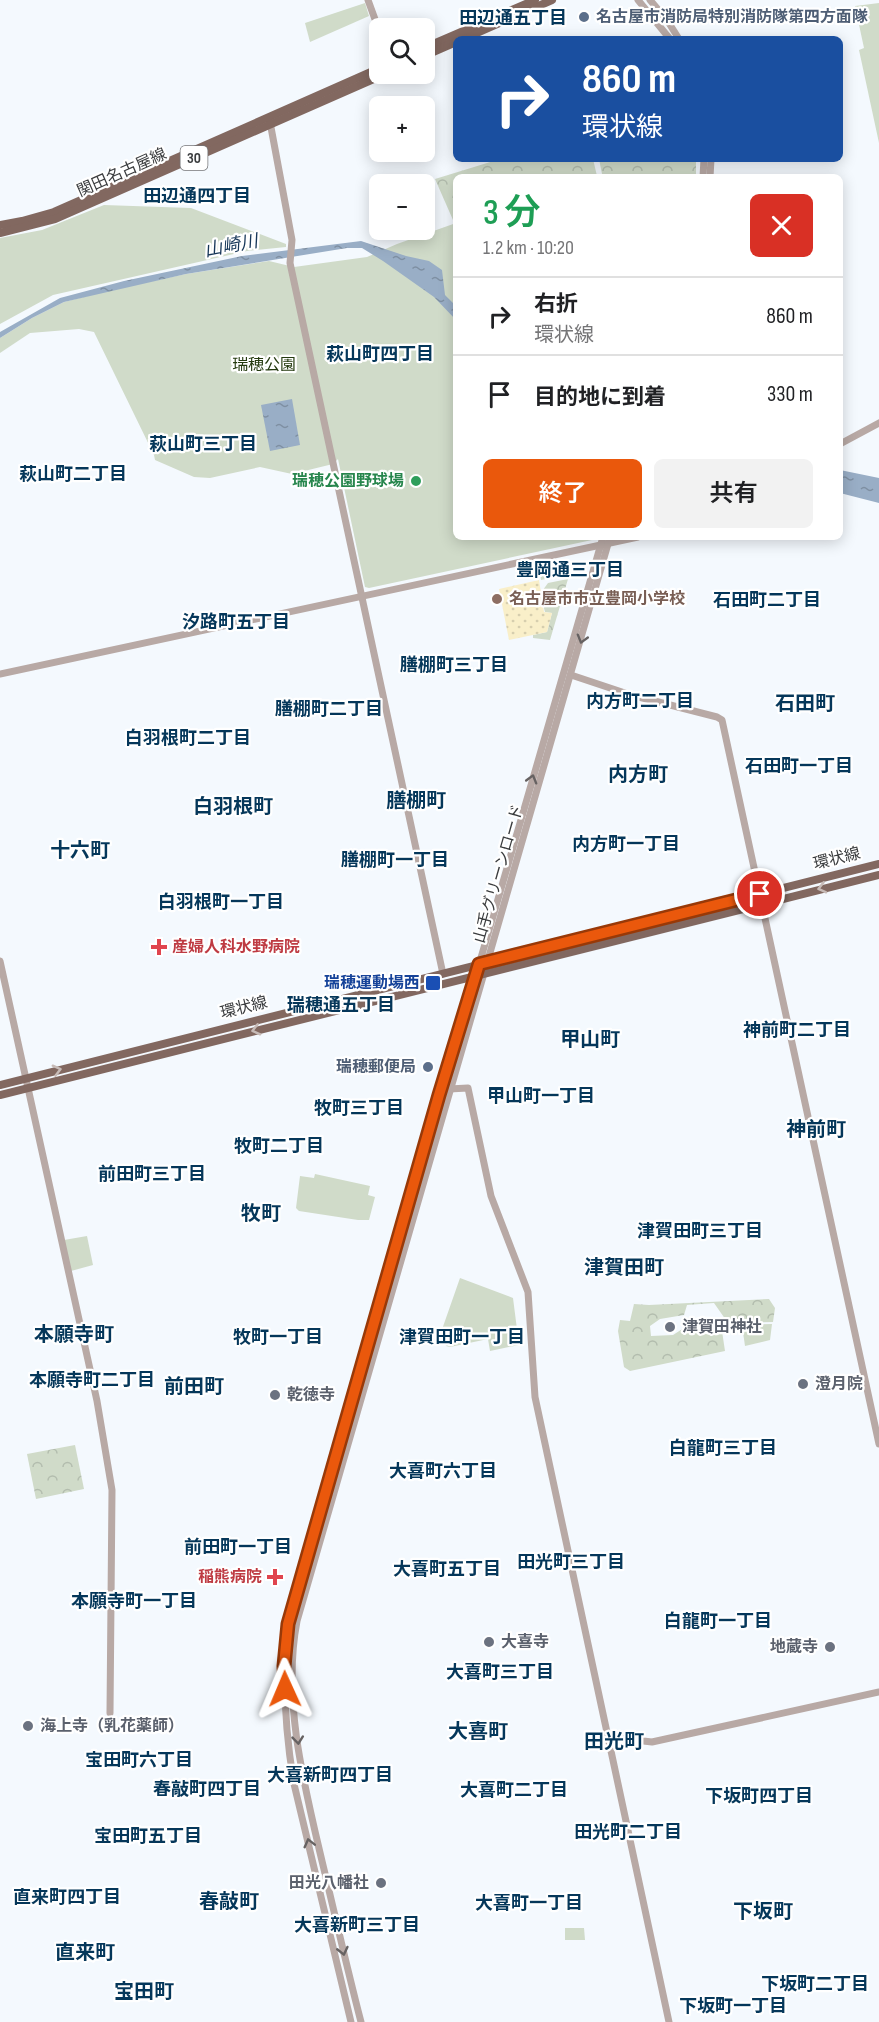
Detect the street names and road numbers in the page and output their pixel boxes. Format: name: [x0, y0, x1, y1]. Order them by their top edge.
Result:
street label: 関田名古屋線: [74, 145, 170, 201]
road number: 30: [180, 146, 208, 170]
street label: 山手グリーンロード: [470, 803, 528, 945]
street label: 環状線: [811, 844, 863, 874]
street label: 環状線: [218, 993, 270, 1023]

